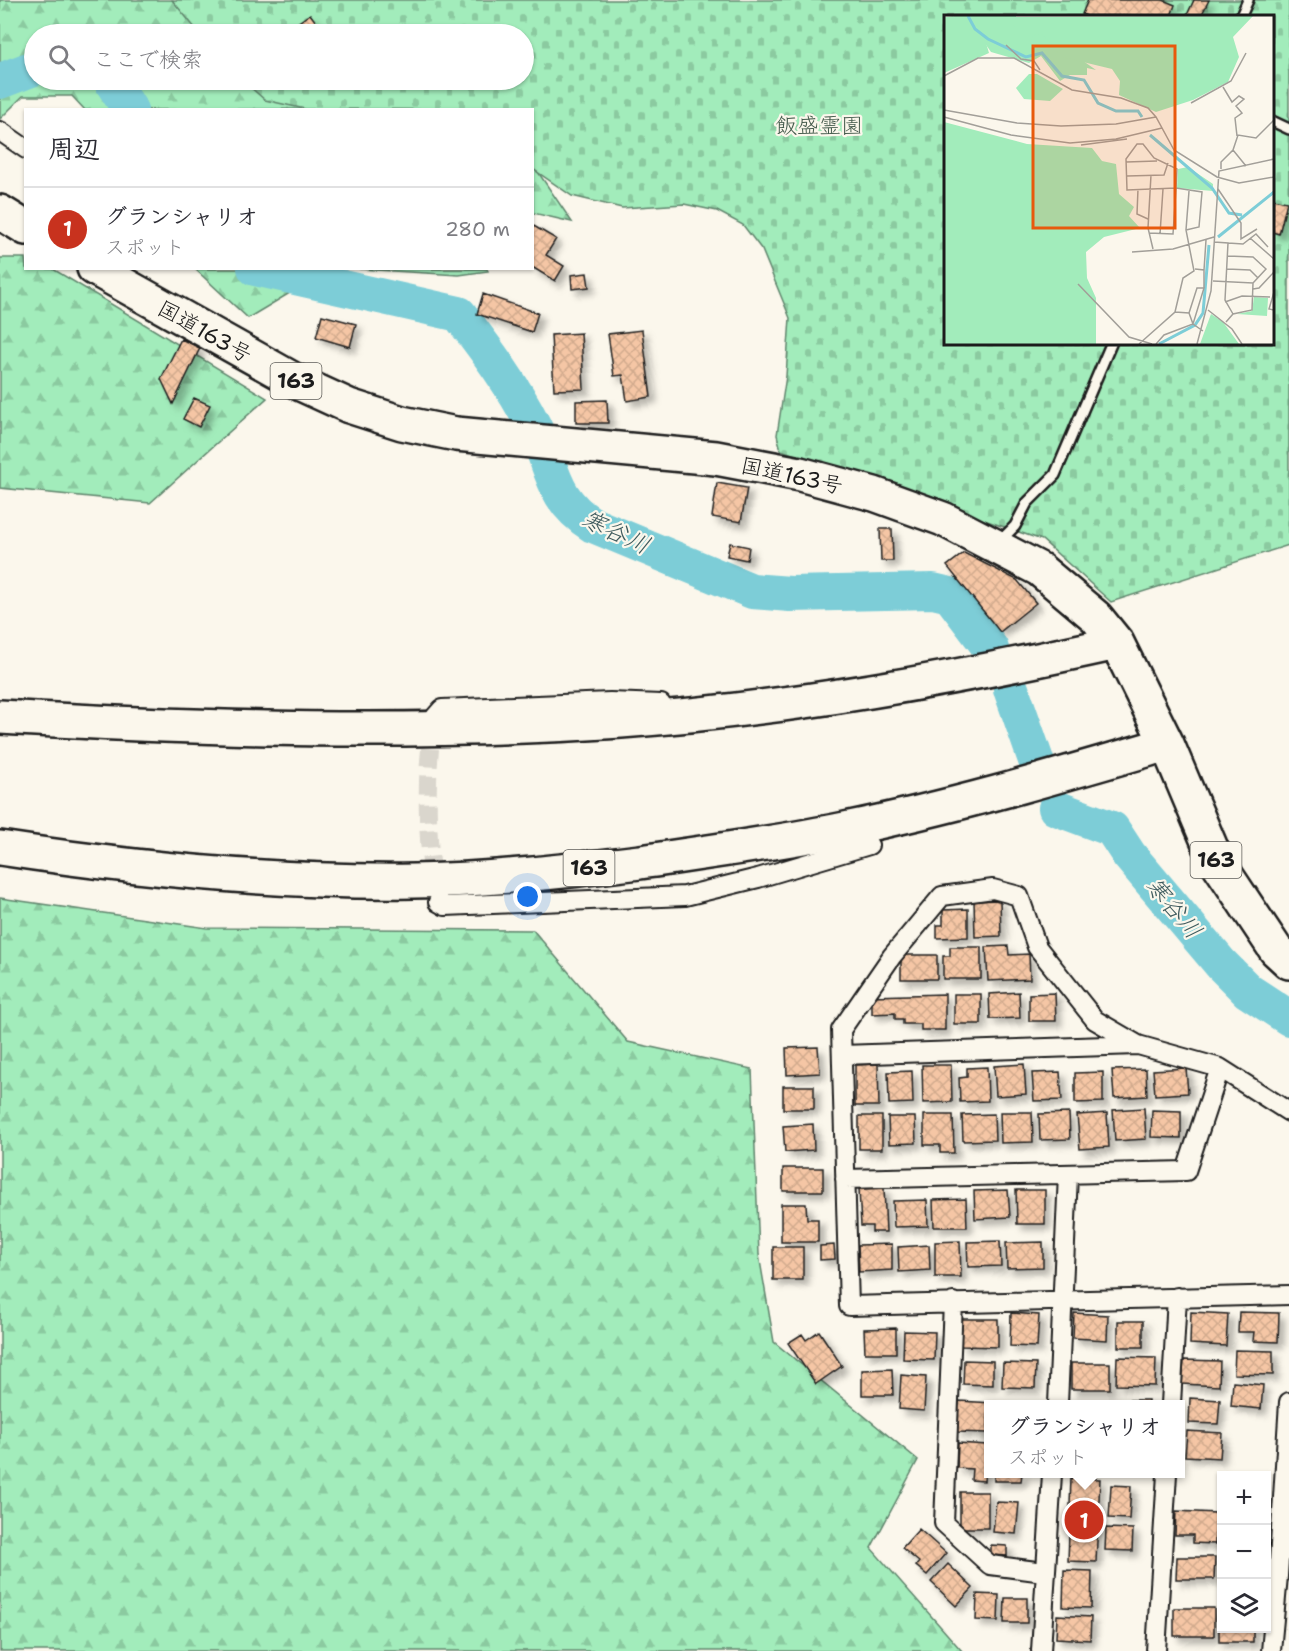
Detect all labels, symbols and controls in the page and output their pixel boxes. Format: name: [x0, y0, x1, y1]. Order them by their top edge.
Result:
inset map: [944, 15, 1274, 345]
search box: [24, 24, 534, 90]
icon: search: [45, 41, 78, 74]
text: ここで検索: [93, 45, 203, 74]
park label: 飯盛霊園: [775, 111, 863, 140]
text: 周辺: [48, 131, 100, 166]
text: グランシャリオ: [105, 202, 258, 231]
text: 1: [63, 216, 72, 242]
text: 280 m: [445, 216, 510, 242]
text: スポット: [105, 234, 185, 260]
street label: 国道163号: [152, 294, 257, 369]
road number: 163: [270, 363, 322, 399]
street label: 国道163号: [738, 451, 846, 500]
water label: 寒谷川: [577, 502, 655, 562]
road number: 163: [1190, 842, 1242, 878]
road number: 163: [564, 850, 614, 886]
water label: 寒谷川: [1139, 870, 1209, 946]
your location: [513, 882, 542, 911]
popup: [984, 1400, 1185, 1478]
text: グランシャリオ: [1008, 1412, 1161, 1441]
text: スポット: [1008, 1444, 1088, 1470]
map controls: [1217, 1471, 1271, 1633]
button: +: [1217, 1471, 1271, 1525]
pin: 1: [1064, 1498, 1104, 1543]
button: −: [1217, 1525, 1271, 1579]
button: layers: [1217, 1579, 1271, 1633]

